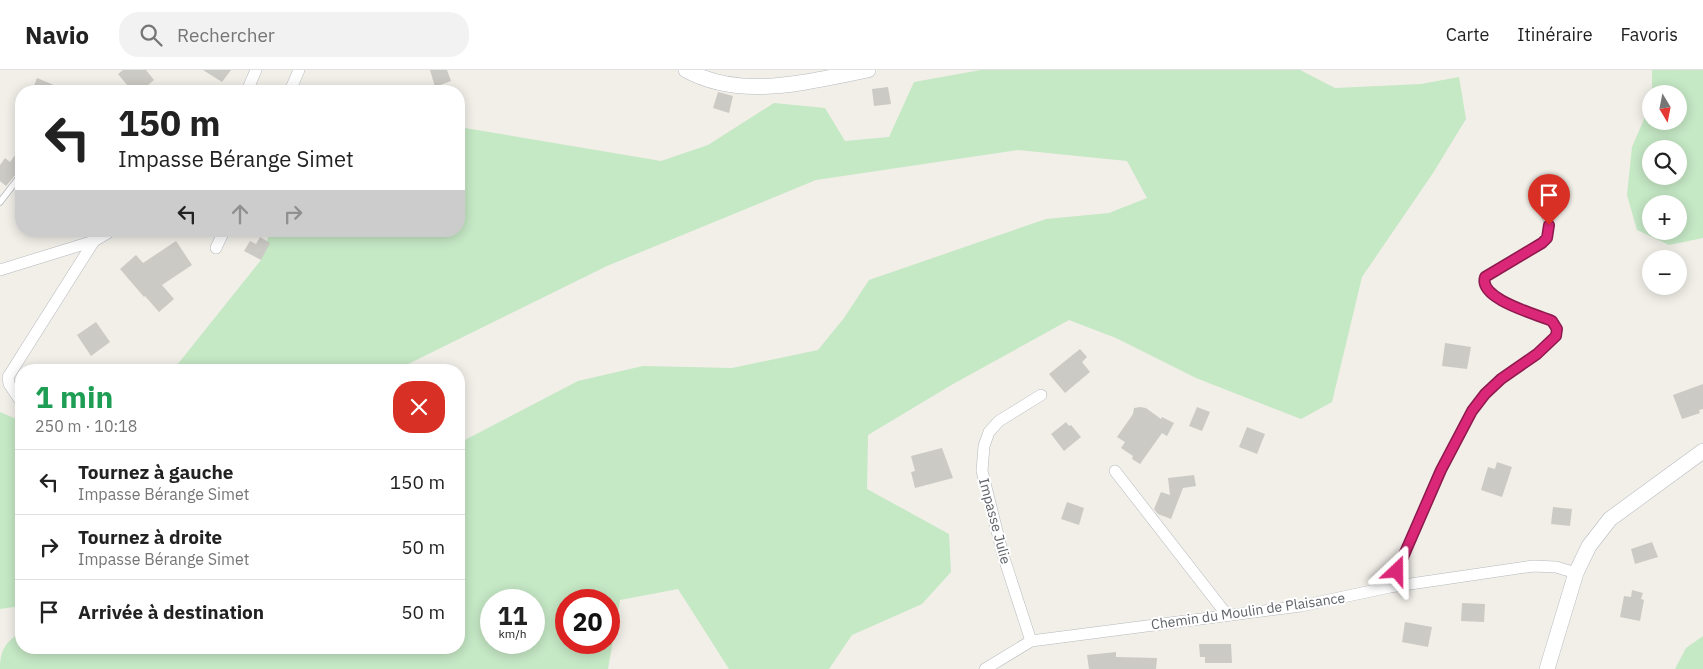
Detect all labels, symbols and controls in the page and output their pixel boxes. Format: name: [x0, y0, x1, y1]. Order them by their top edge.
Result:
search box: [119, 12, 469, 57]
text: Navio: [25, 19, 89, 51]
icon: search: [137, 21, 165, 49]
text: Rechercher: [177, 23, 275, 47]
text: Carte: [1446, 23, 1489, 46]
text: Itinéraire: [1517, 23, 1593, 46]
text: Favoris: [1621, 23, 1678, 46]
north arrow: [1642, 85, 1688, 130]
map controls: [1642, 85, 1687, 295]
text: 150 m: [118, 100, 221, 146]
icon: left: [35, 105, 100, 170]
button: search: [1642, 140, 1687, 185]
text: Impasse Bérange Simet: [118, 144, 354, 173]
pin: [1528, 174, 1570, 225]
icon: arrive: [1535, 181, 1563, 209]
button: +: [1642, 195, 1687, 240]
icon: left: [173, 200, 201, 228]
icon: ahead: [226, 200, 254, 228]
icon: right: [279, 200, 307, 228]
button: −: [1642, 250, 1687, 295]
text: 1 min: [35, 377, 113, 416]
button: close: [393, 381, 445, 433]
text: 250 m · 10:18: [35, 416, 137, 436]
text: Tournez à gauche: [78, 460, 234, 484]
icon: left: [35, 468, 63, 496]
text: 150 m: [390, 470, 445, 494]
street label: Impasse Julie: [975, 476, 1015, 566]
text: Impasse Bérange Simet: [78, 484, 250, 504]
text: Tournez à droite: [78, 525, 222, 549]
icon: right: [35, 533, 63, 561]
text: 50 m: [401, 535, 445, 559]
position arrow: [1370, 544, 1422, 596]
text: Impasse Bérange Simet: [78, 549, 250, 569]
street label: Chemin du Moulin de Plaisance: [1150, 588, 1346, 634]
speed limit sign: 20: [555, 589, 620, 654]
icon: arrive: [35, 598, 63, 626]
text: 11: [497, 599, 528, 632]
text: Arrivée à destination: [78, 600, 264, 624]
text: 50 m: [401, 600, 445, 624]
text: km/h: [498, 626, 527, 641]

